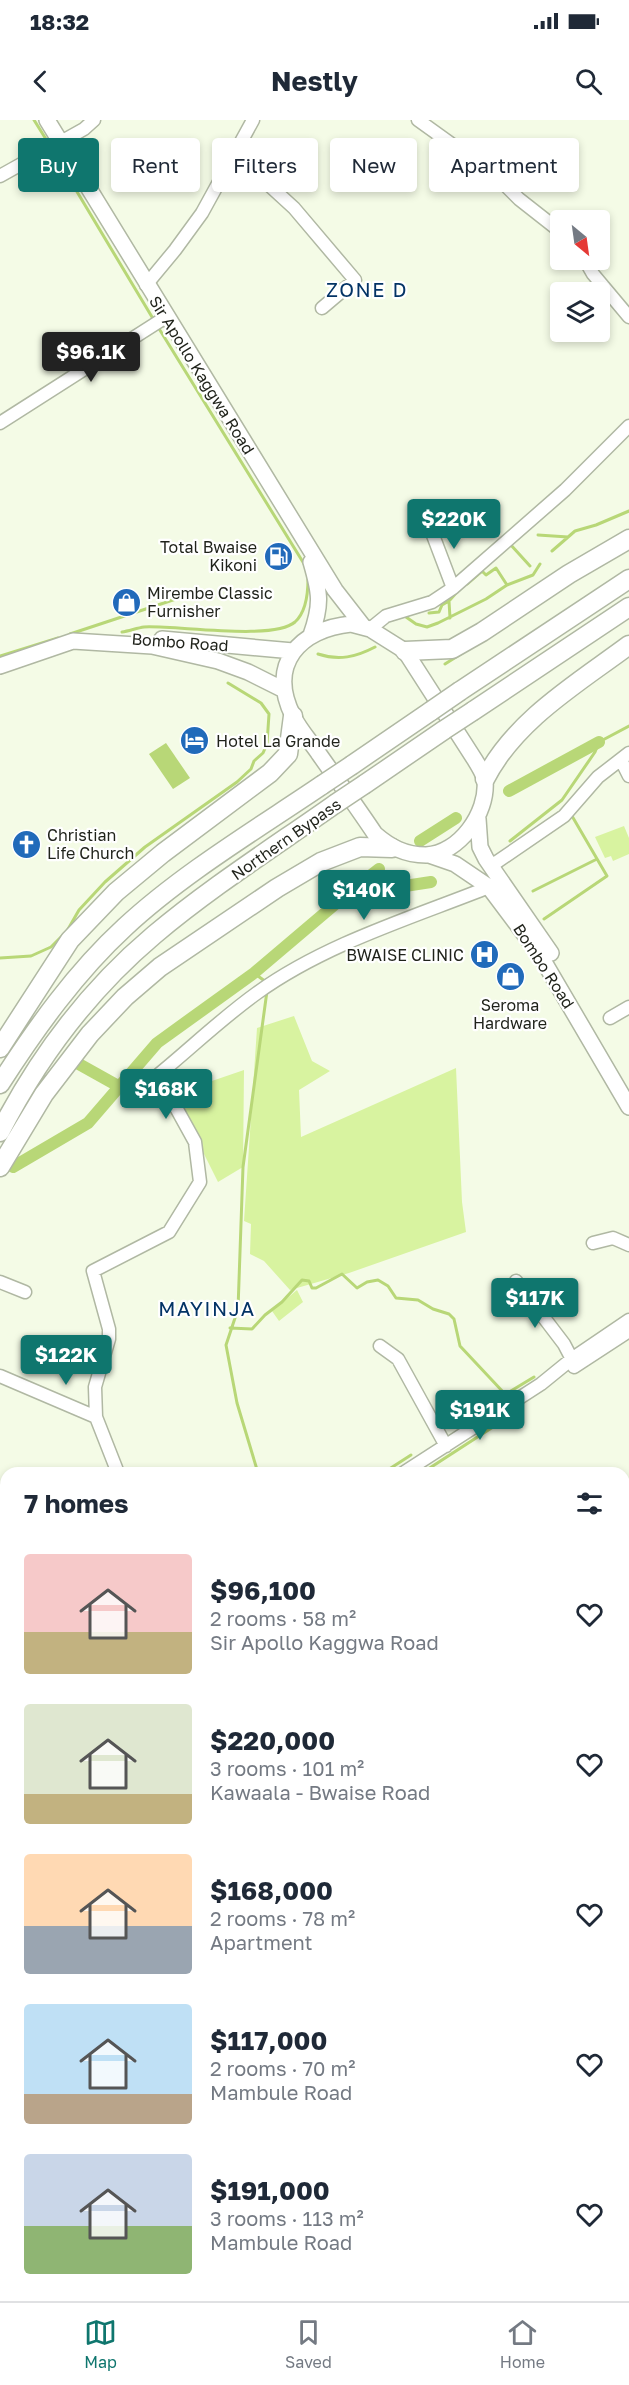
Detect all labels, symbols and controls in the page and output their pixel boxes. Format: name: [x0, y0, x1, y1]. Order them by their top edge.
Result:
text: 18:32: [30, 8, 89, 35]
icon: back: [24, 65, 57, 98]
text: Nestly: [271, 65, 358, 97]
icon: search: [572, 65, 605, 98]
chip: Buy: [18, 138, 99, 192]
chip: Rent: [111, 138, 200, 192]
chip: Filters: [212, 138, 318, 192]
chip: New: [330, 138, 417, 192]
chip: Apartment: [429, 138, 579, 192]
north arrow: [550, 210, 610, 270]
map controls: [550, 210, 610, 342]
district label: ZONE D: [326, 277, 408, 301]
button: layers: [550, 282, 610, 342]
street label: Sir Apollo Kaggwa Road: [145, 292, 259, 458]
pin: $96.1K: [42, 332, 140, 383]
text: $96.1K: [56, 339, 126, 363]
pin: $220K: [412, 499, 496, 550]
text: $220K: [421, 506, 487, 530]
place label: Total Bwaise Kikoni: [160, 537, 257, 575]
fuel station icon: Total Bwaise Kikoni: [262, 540, 294, 572]
place label: Mirembe Classic Furnisher: [147, 583, 273, 621]
shop icon: Mirembe Classic Furnisher: [110, 586, 142, 618]
street label: Bombo Road: [131, 629, 229, 655]
hotel icon: Hotel La Grande: [179, 725, 211, 757]
place label: Hotel La Grande: [216, 731, 340, 751]
street label: Northern Bypass: [227, 794, 345, 884]
place label: Christian Life Church: [47, 825, 134, 863]
church icon: Christian Life Church: [10, 828, 42, 860]
pin: $140K: [322, 870, 406, 921]
text: $140K: [332, 877, 396, 901]
street label: Bombo Road: [509, 920, 579, 1012]
hospital icon: BWAISE CLINIC: [469, 939, 501, 971]
place label: BWAISE CLINIC: [346, 945, 464, 965]
shop icon: Seroma Hardware: [494, 961, 526, 993]
place label: Seroma Hardware: [473, 995, 547, 1033]
pin: $168K: [124, 1069, 208, 1120]
text: $168K: [134, 1076, 198, 1100]
pin: $117K: [493, 1278, 577, 1329]
text: $117K: [505, 1285, 565, 1309]
district label: MAYINJA: [158, 1296, 256, 1320]
pin: $122K: [24, 1335, 108, 1386]
text: $122K: [35, 1342, 97, 1366]
pin: $191K: [438, 1390, 522, 1441]
text: $191K: [449, 1397, 511, 1421]
icon: filters: [573, 1487, 606, 1520]
text: 7 homes: [24, 1488, 129, 1519]
text: $96,100: [210, 1575, 316, 1606]
icon: home: [72, 1578, 144, 1650]
icon: heart: [573, 1598, 606, 1631]
text: 2 rooms · 58 m²: [210, 1606, 356, 1630]
text: Sir Apollo Kaggwa Road: [210, 1630, 439, 1654]
text: $220,000: [210, 1725, 335, 1756]
icon: home: [72, 1728, 144, 1800]
icon: heart: [573, 1748, 606, 1781]
text: 3 rooms · 101 m²: [210, 1756, 364, 1780]
text: Kawaala - Bwaise Road: [210, 1780, 430, 1804]
text: $168,000: [210, 1875, 333, 1906]
icon: home: [72, 1878, 144, 1950]
icon: heart: [573, 1898, 606, 1931]
text: 2 rooms · 78 m²: [210, 1906, 355, 1930]
text: Apartment: [210, 1930, 313, 1954]
text: $117,000: [210, 2025, 327, 2056]
icon: home: [72, 2028, 144, 2100]
icon: heart: [573, 2048, 606, 2081]
text: 2 rooms · 70 m²: [210, 2056, 355, 2080]
text: Mambule Road: [210, 2080, 352, 2104]
text: $191,000: [210, 2175, 330, 2206]
icon: home: [72, 2178, 144, 2250]
icon: heart: [573, 2198, 606, 2231]
text: 3 rooms · 113 m²: [210, 2206, 364, 2230]
text: Mambule Road: [210, 2230, 352, 2254]
tab: Map: [84, 2316, 117, 2372]
tab: Saved: [285, 2316, 332, 2372]
tab: Home: [500, 2316, 545, 2372]

